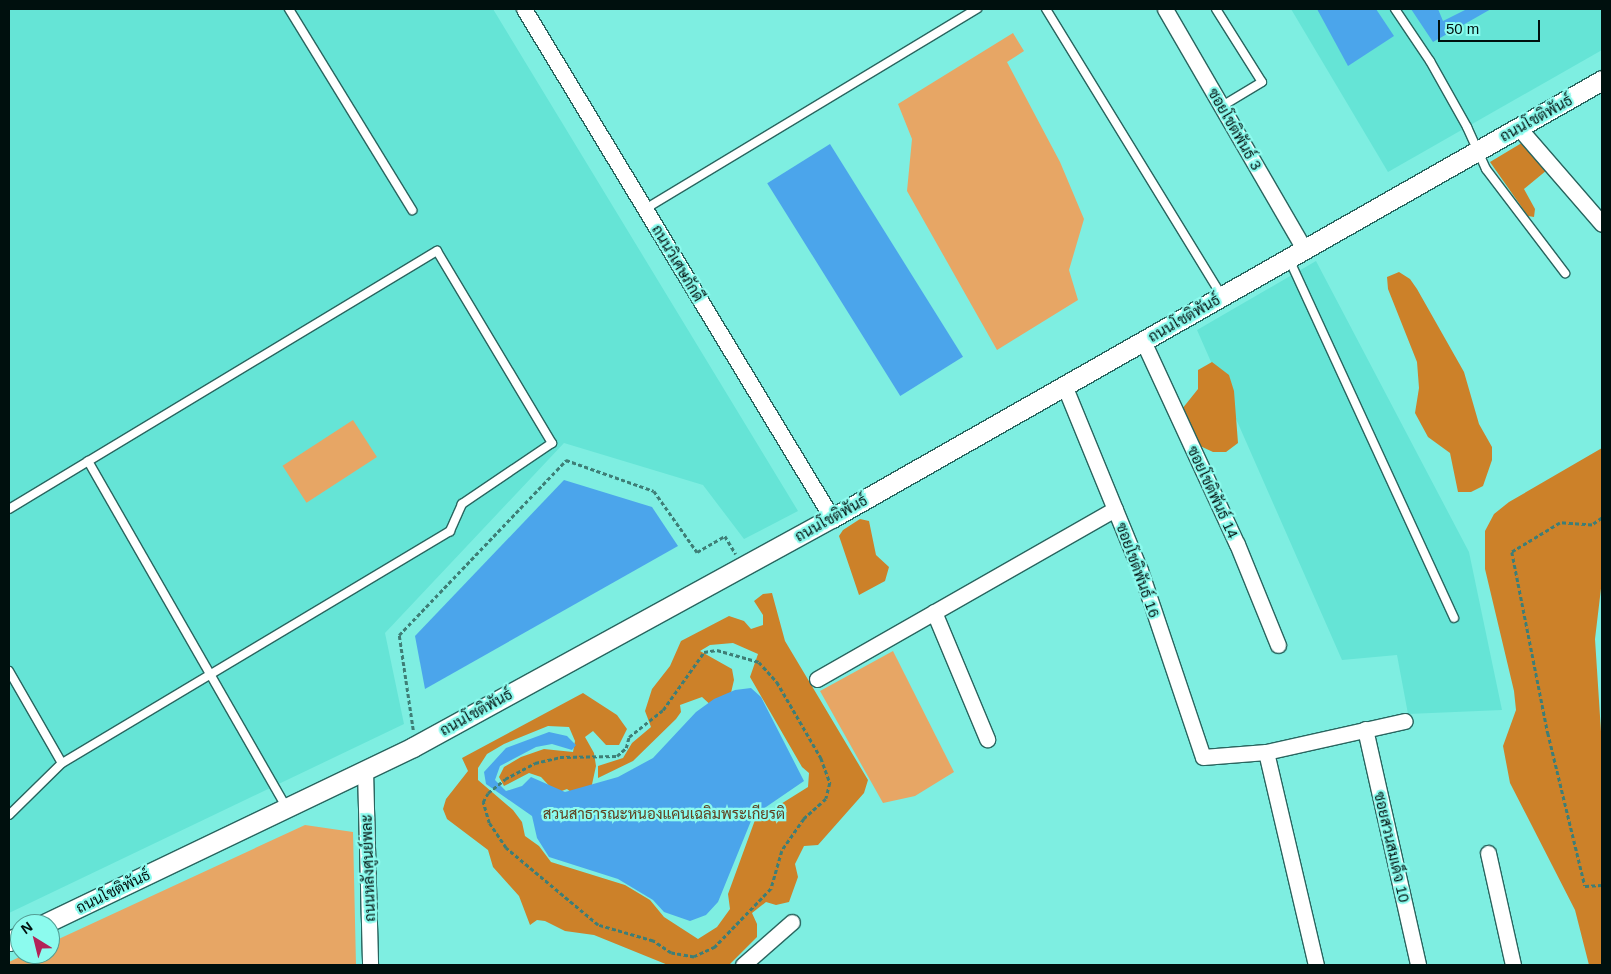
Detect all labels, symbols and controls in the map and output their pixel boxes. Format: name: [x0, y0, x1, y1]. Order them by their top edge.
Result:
scale bar: [1441, 10, 1544, 42]
text: 50 m: [1446, 20, 1479, 37]
street label: ซอยโชติพันธ์ 3: [1204, 85, 1266, 173]
street label: ถนนโชติพันธ์: [1497, 91, 1575, 145]
street label: ถนนวิเศษภักดี: [648, 221, 708, 305]
street label: ถนนโชติพันธ์: [1145, 290, 1223, 346]
street label: ซอยโชติพันธ์ 14: [1184, 443, 1242, 541]
street label: ถนนโชติพันธ์: [792, 491, 870, 545]
street label: ซอยโชติพันธ์ 16: [1112, 520, 1164, 620]
street label: ถนนโชติพันธ์: [437, 685, 515, 739]
street label: ซอยสวนสมเด็จ 10: [1370, 790, 1414, 904]
park label: สวนสาธารณะหนองแคนเฉลิมพระเกียรติ: [543, 805, 785, 823]
street label: ถนนหลังศูนย์พละ: [357, 814, 379, 922]
street label: ถนนโชติพันธ์: [73, 865, 153, 917]
north arrow: [10, 914, 60, 964]
text: N: [18, 918, 36, 937]

